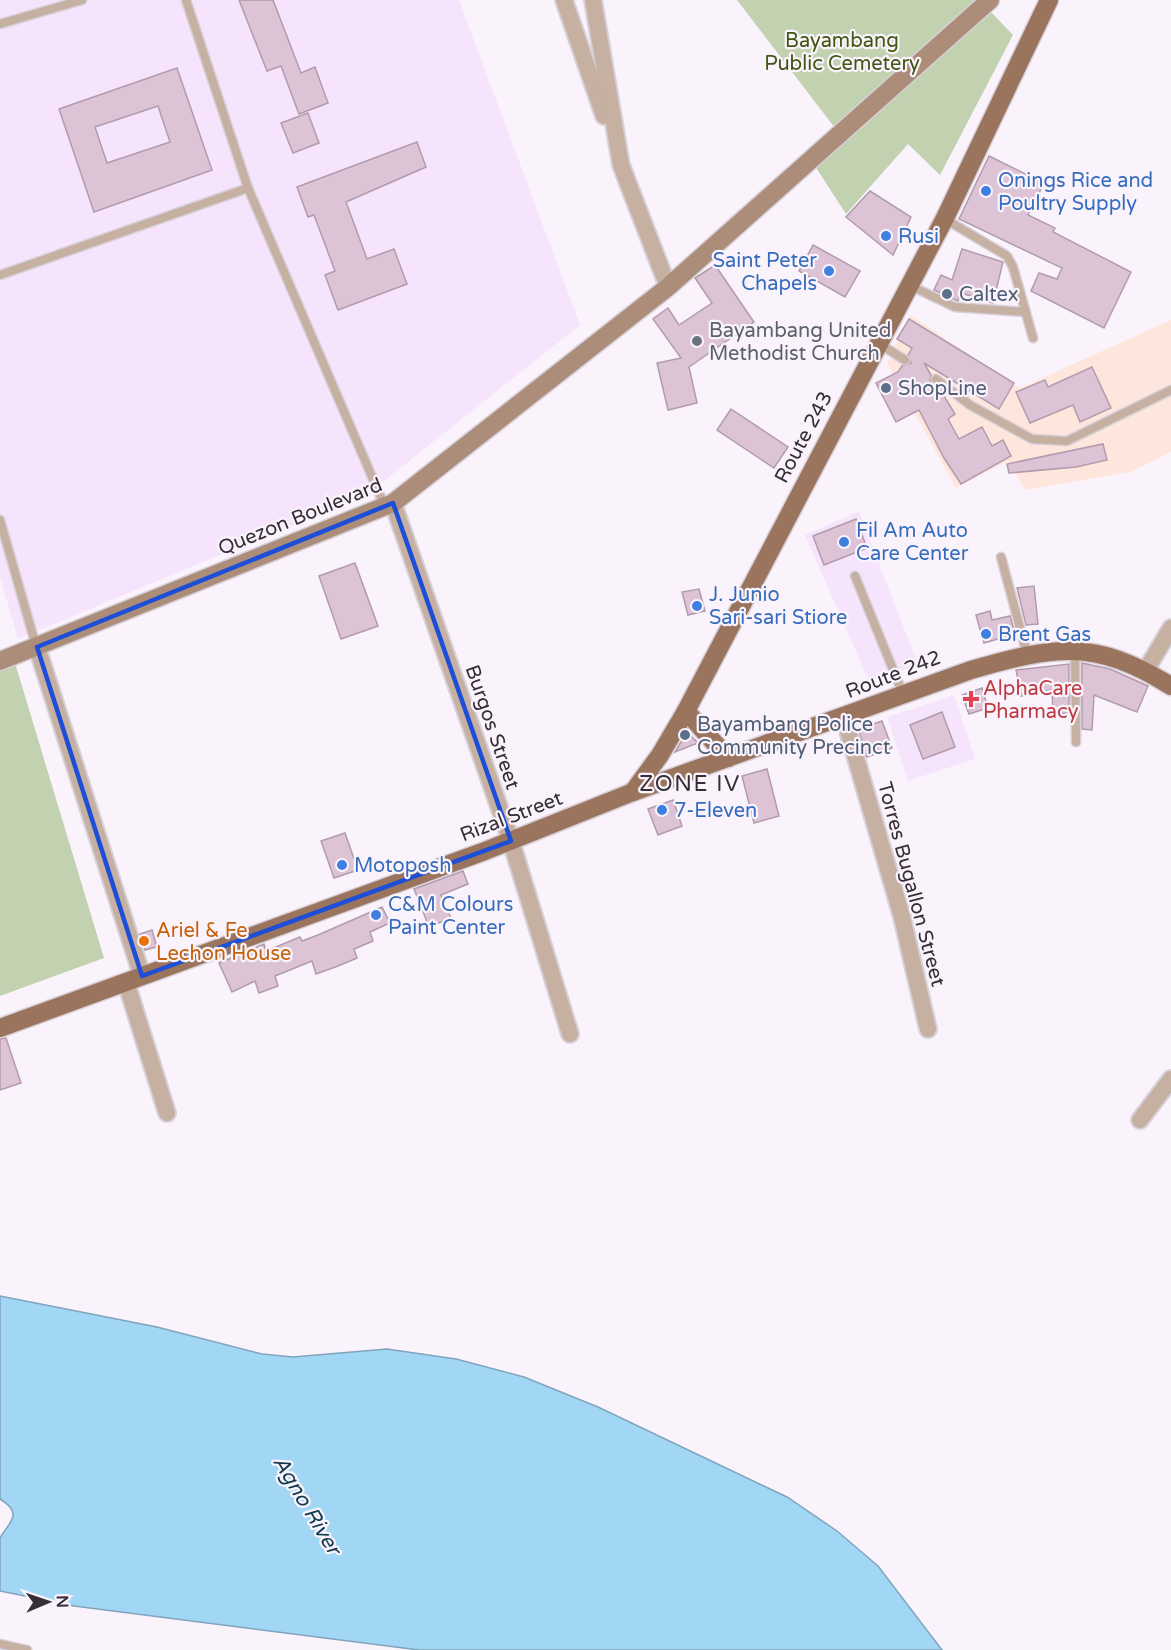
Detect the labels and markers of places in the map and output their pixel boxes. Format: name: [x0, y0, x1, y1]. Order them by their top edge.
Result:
place label: Onings Rice and Poultry Supply: [998, 169, 1153, 216]
marker: Onings Rice and Poultry Supply: [979, 184, 993, 198]
place label: Rusi: [898, 225, 939, 249]
marker: Rusi: [879, 229, 893, 243]
place label: Saint Peter Chapels: [713, 249, 817, 296]
marker: Saint Peter Chapels: [822, 264, 836, 278]
place label: Caltex: [959, 283, 1019, 307]
marker: Caltex: [940, 287, 954, 301]
place label: Bayambang United Methodist Church: [709, 319, 891, 366]
marker: Bayambang United Methodist Church: [690, 334, 704, 348]
place label: ShopLine: [898, 377, 987, 401]
marker: ShopLine: [879, 381, 893, 395]
place label: Fil Am Auto Care Center: [856, 519, 969, 566]
marker: Fil Am Auto Care Center: [837, 535, 851, 549]
place label: J. Junio Sari-sari Stiore: [709, 583, 847, 630]
marker: J. Junio Sari-sari Stiore: [690, 599, 704, 613]
place label: Brent Gas: [998, 623, 1091, 647]
marker: Brent Gas: [979, 627, 993, 641]
place label: AlphaCare Pharmacy: [983, 677, 1082, 724]
marker: AlphaCare Pharmacy: [964, 692, 978, 706]
place label: Bayambang Police Community Precinct: [697, 713, 891, 760]
marker: Bayambang Police Community Precinct: [678, 728, 692, 742]
place label: 7-Eleven: [674, 799, 757, 823]
marker: 7-Eleven: [655, 803, 669, 817]
place label: Motoposh: [354, 854, 451, 878]
marker: Motoposh: [335, 858, 349, 872]
place label: C&M Colours Paint Center: [388, 893, 513, 940]
marker: C&M Colours Paint Center: [369, 908, 383, 922]
place label: Ariel & Fe Lechon House: [156, 919, 291, 966]
marker: Ariel & Fe Lechon House: [137, 934, 151, 948]

